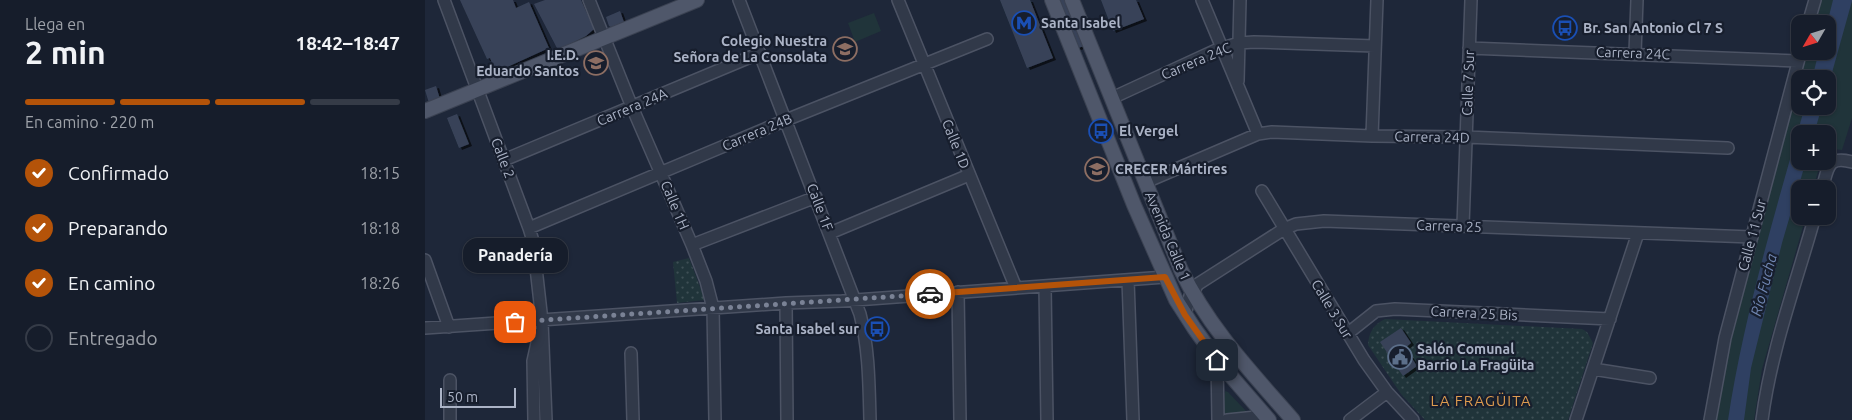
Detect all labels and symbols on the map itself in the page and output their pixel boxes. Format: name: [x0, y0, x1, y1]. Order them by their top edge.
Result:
metro station icon: Santa Isabel: [1011, 10, 1037, 36]
place label: Santa Isabel: [1041, 15, 1121, 31]
bus stop icon: Br. San Antonio Cl 7 S: [1552, 15, 1578, 41]
north arrow: [1791, 15, 1836, 60]
place label: Br. San Antonio Cl 7 S: [1583, 20, 1723, 36]
place label: Colegio Nuestra Señora de La Consolata: [673, 33, 827, 65]
school or university icon: Colegio Nuestra Señora de La Consolata: [832, 36, 858, 62]
street label: Carrera 24C: [1159, 39, 1234, 83]
street label: Carrera 24C: [1596, 44, 1671, 62]
place label: I.E.D. Eduardo Santos: [476, 47, 579, 79]
street label: Calle 7 Sur: [1459, 49, 1477, 116]
school or university icon: I.E.D. Eduardo Santos: [583, 50, 609, 76]
street label: Carrera 24A: [594, 85, 670, 129]
street label: Carrera 24B: [720, 110, 795, 154]
street label: Calle 1D: [939, 117, 973, 171]
bus stop icon: El Vergel: [1088, 118, 1114, 144]
place label: El Vergel: [1119, 123, 1178, 139]
street label: Carrera 24D: [1394, 128, 1470, 146]
street label: Calle 2: [488, 136, 518, 180]
school or university icon: CRECER Mártires: [1084, 156, 1110, 182]
place label: CRECER Mártires: [1115, 161, 1228, 177]
street label: Calle 1H: [658, 178, 692, 232]
street label: Calle 1F: [804, 181, 836, 233]
street label: Avenida Calle 1: [1142, 189, 1194, 283]
street label: Calle 11 Sur: [1735, 197, 1769, 273]
street label: Carrera 25: [1416, 217, 1482, 235]
callout: Panadería: [463, 237, 567, 272]
water label: Río Fucha: [1747, 252, 1780, 318]
courier: [905, 269, 955, 319]
street label: Calle 3 Sur: [1308, 277, 1356, 342]
pin: [494, 301, 536, 343]
street label: Carrera 25 Bis: [1430, 303, 1518, 323]
bus stop icon: Santa Isabel sur: [864, 316, 890, 342]
place label: Santa Isabel sur: [755, 321, 859, 337]
pin: [1196, 339, 1238, 381]
place label: Salón Comunal Barrio La Fragüita: [1417, 341, 1534, 373]
public building icon: Salón Comunal Barrio La Fragüita: [1387, 344, 1413, 370]
scale bar: [440, 385, 516, 408]
district label: LA FRAGÜITA: [1431, 392, 1531, 409]

